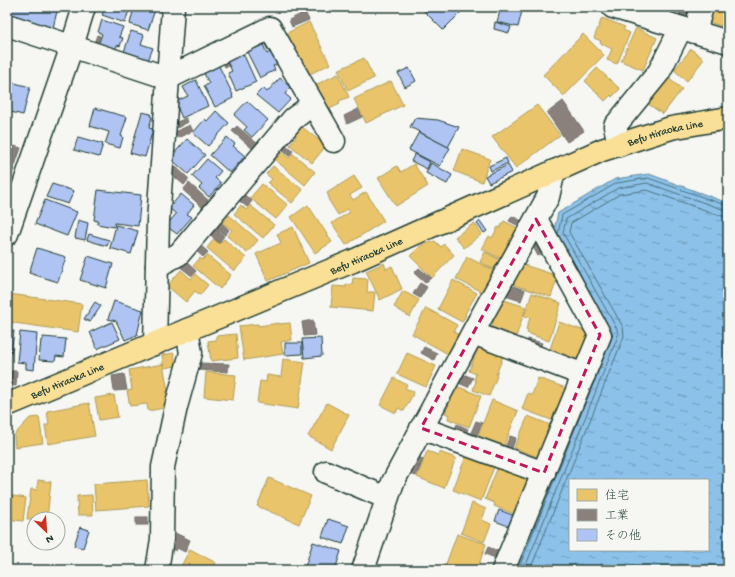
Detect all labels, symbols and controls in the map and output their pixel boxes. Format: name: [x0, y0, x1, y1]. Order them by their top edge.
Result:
street label: Befu Hiraoka Line: [625, 118, 704, 150]
street label: Befu Hiraoka Line: [328, 236, 405, 278]
street label: Befu Hiraoka Line: [29, 361, 106, 403]
legend: [569, 479, 709, 551]
text: 住宅: [605, 489, 629, 504]
text: 工業: [605, 509, 629, 524]
north arrow: [26, 511, 66, 551]
text: その他: [605, 529, 641, 544]
text: N: [44, 531, 55, 545]

